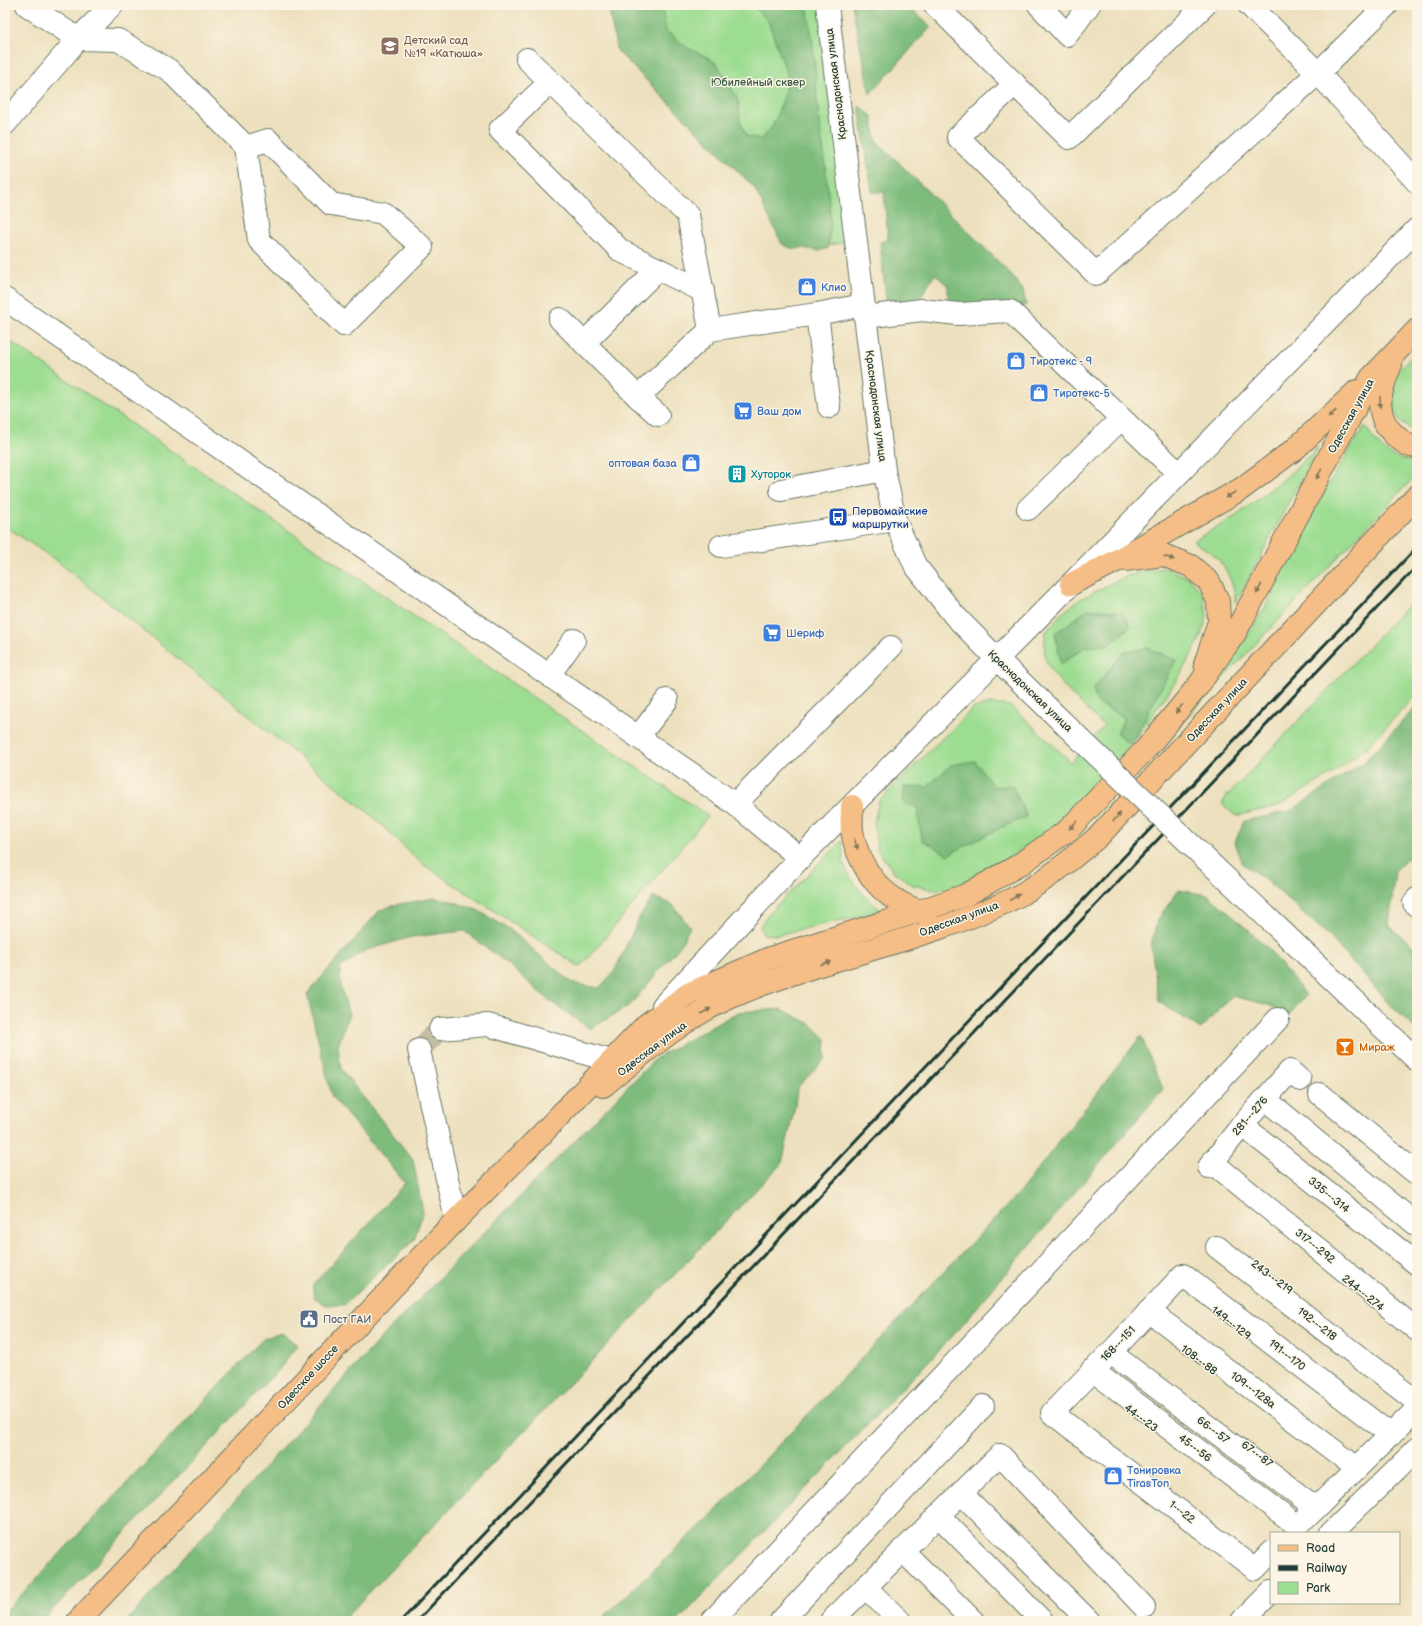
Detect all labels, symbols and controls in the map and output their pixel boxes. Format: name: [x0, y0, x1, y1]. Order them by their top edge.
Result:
street label: Краснодонская улица: [823, 27, 849, 141]
place label: Детский сад №19 «Катюша»: [404, 34, 483, 60]
school or university icon: Детский сад №19 «Катюша»: [379, 35, 401, 57]
park label: Юбилейный сквер: [711, 76, 806, 89]
shop icon: Клио: [796, 276, 818, 298]
place label: Клио: [821, 281, 846, 294]
street label: Краснодонская улица: [863, 349, 889, 463]
shop icon: Тиротекс - 9: [1005, 350, 1027, 372]
place label: Тиротекс - 9: [1030, 355, 1092, 368]
street label: Одесская улица: [1325, 376, 1377, 456]
shop icon: Тиротекс-5: [1028, 382, 1050, 404]
place label: Тиротекс-5: [1053, 387, 1110, 400]
one-way arrow: [1377, 396, 1383, 409]
supermarket icon: Ваш дом: [732, 400, 754, 422]
place label: Ваш дом: [757, 405, 802, 418]
one-way arrow: [1327, 409, 1337, 419]
shop icon: оптовая база: [680, 452, 702, 474]
place label: оптовая база: [609, 457, 677, 470]
building icon: Хуторок: [726, 463, 748, 485]
place label: Хуторок: [751, 468, 791, 481]
one-way arrow: [1316, 468, 1323, 480]
one-way arrow: [1224, 491, 1236, 498]
place label: Первомайские маршрутки: [852, 505, 928, 531]
bus stop icon: Первомайские маршрутки: [827, 506, 849, 528]
one-way arrow: [1163, 555, 1175, 561]
one-way arrow: [1255, 583, 1262, 595]
supermarket icon: Шериф: [761, 622, 783, 644]
place label: Шериф: [786, 627, 824, 640]
street label: Краснодонская улица: [985, 647, 1075, 735]
street label: Одесская улица: [1184, 675, 1250, 745]
one-way arrow: [1175, 703, 1184, 714]
one-way arrow: [1112, 812, 1121, 822]
one-way arrow: [1068, 820, 1078, 830]
one-way arrow: [853, 839, 859, 851]
one-way arrow: [1009, 893, 1021, 900]
street label: Одесская улица: [918, 898, 1001, 939]
one-way arrow: [821, 960, 833, 966]
one-way arrow: [700, 1008, 712, 1015]
street label: Одесская улица: [615, 1018, 690, 1079]
bar icon: Мираж: [1334, 1036, 1356, 1058]
place label: Мираж: [1359, 1041, 1395, 1054]
street label: 281---276: [1229, 1093, 1271, 1138]
street label: 335---314: [1306, 1174, 1353, 1216]
street label: 317---292: [1292, 1226, 1338, 1266]
street label: 243---219: [1249, 1257, 1295, 1297]
street label: 244---274: [1339, 1272, 1387, 1314]
street label: 149---129: [1209, 1304, 1253, 1342]
street label: 192---218: [1295, 1305, 1339, 1343]
public building icon: Пост ГАИ: [298, 1308, 320, 1330]
place label: Пост ГАИ: [323, 1313, 371, 1326]
street label: 168---151: [1098, 1324, 1138, 1364]
street label: 191---170: [1266, 1337, 1308, 1374]
street label: Одесское шоссе: [275, 1342, 341, 1412]
street label: 108---88: [1178, 1342, 1220, 1378]
street label: 109---128а: [1228, 1369, 1278, 1411]
street label: 44---23: [1122, 1401, 1160, 1435]
street label: 66---57: [1194, 1414, 1232, 1447]
street label: 45---56: [1176, 1431, 1214, 1465]
street label: 67---87: [1239, 1438, 1276, 1470]
place label: Тонировка TirasTon: [1127, 1464, 1182, 1490]
shop icon: Тонировка TirasTon: [1102, 1465, 1124, 1487]
street label: 1---22: [1166, 1498, 1198, 1526]
legend: [1270, 1532, 1400, 1604]
text: Road: [1306, 1541, 1335, 1556]
text: Railway: [1306, 1561, 1348, 1576]
text: Park: [1306, 1581, 1330, 1596]

